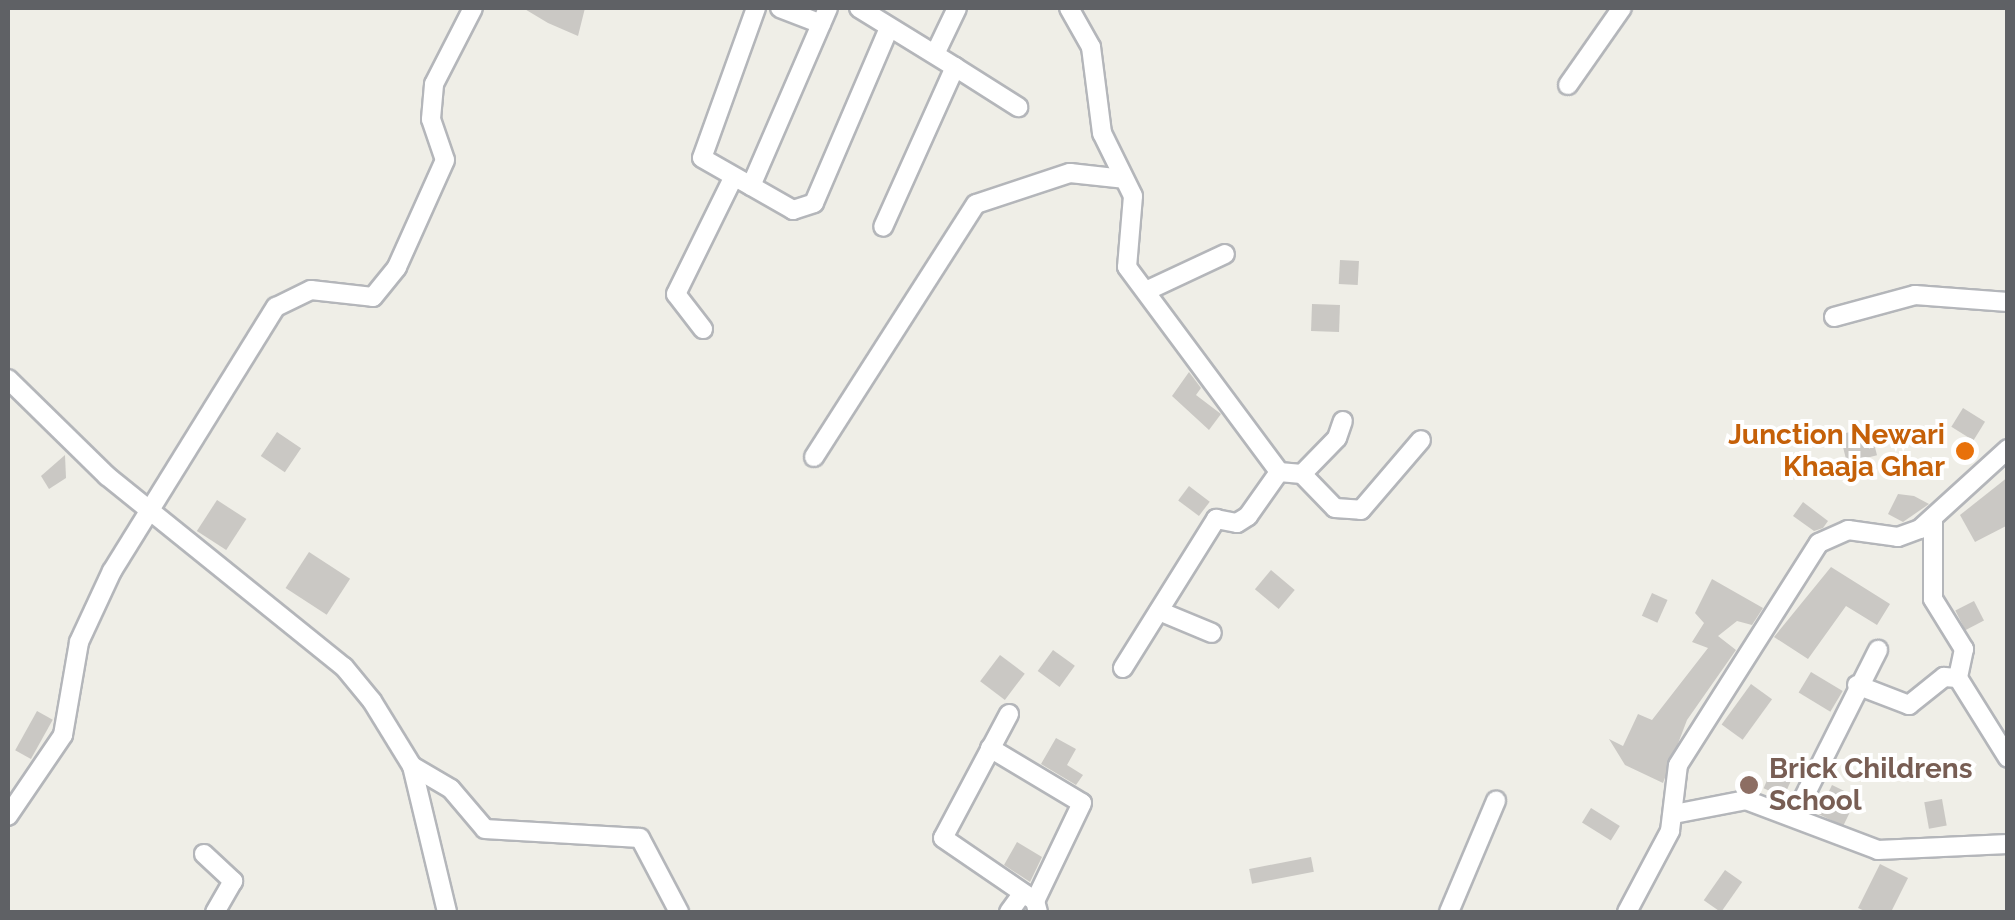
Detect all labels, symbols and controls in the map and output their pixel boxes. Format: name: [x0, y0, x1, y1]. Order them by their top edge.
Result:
place label: Junction Newari Khaaja Ghar: [1728, 418, 1945, 484]
marker: Junction Newari Khaaja Ghar: [1954, 440, 1976, 462]
place label: Brick Childrens School: [1769, 752, 1973, 818]
marker: Brick Childrens School: [1738, 774, 1760, 796]

